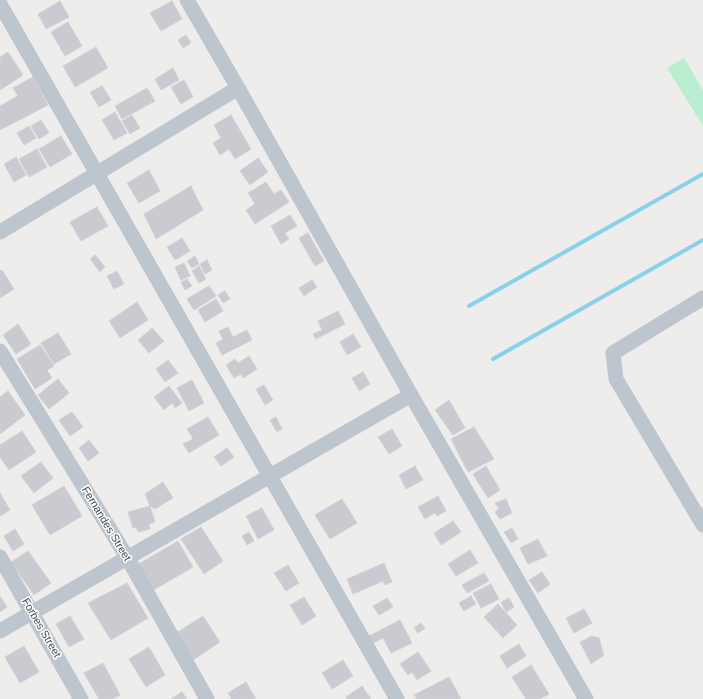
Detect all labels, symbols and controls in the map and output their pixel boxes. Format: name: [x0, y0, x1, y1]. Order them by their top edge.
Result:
street label: Fernandes Street: [78, 484, 134, 564]
street label: Forbes Street: [19, 596, 63, 660]

